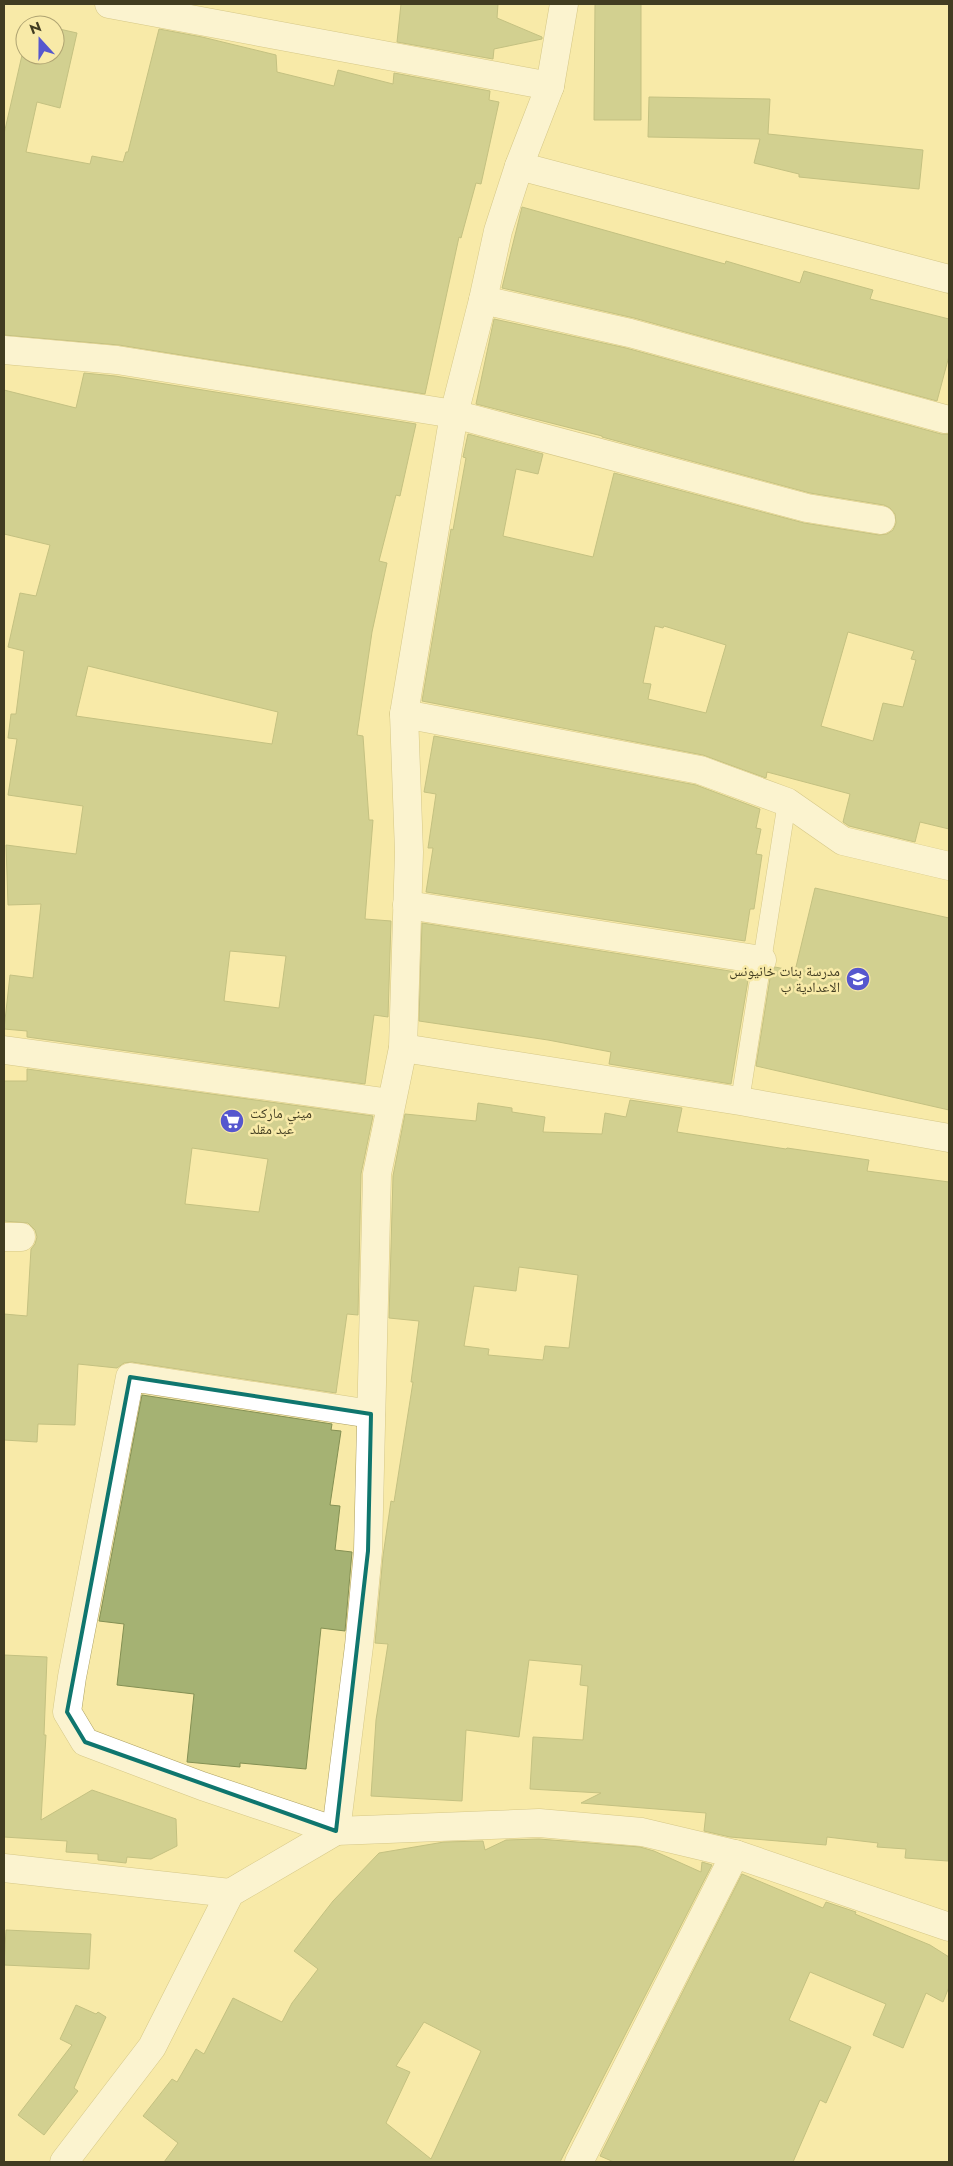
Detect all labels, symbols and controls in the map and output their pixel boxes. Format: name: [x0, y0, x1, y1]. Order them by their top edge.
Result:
north arrow: [15, 15, 65, 65]
text: N: [27, 17, 44, 39]
place label: مدرسة بنات خانيونس الاعدادية ب: [729, 961, 840, 997]
school or university icon: مدرسة بنات خانيونس الاعدادية ب: [845, 966, 871, 992]
place label: ميني ماركت عبد مقلد: [250, 1103, 312, 1139]
supermarket icon: ميني ماركت عبد مقلد: [219, 1108, 245, 1134]

